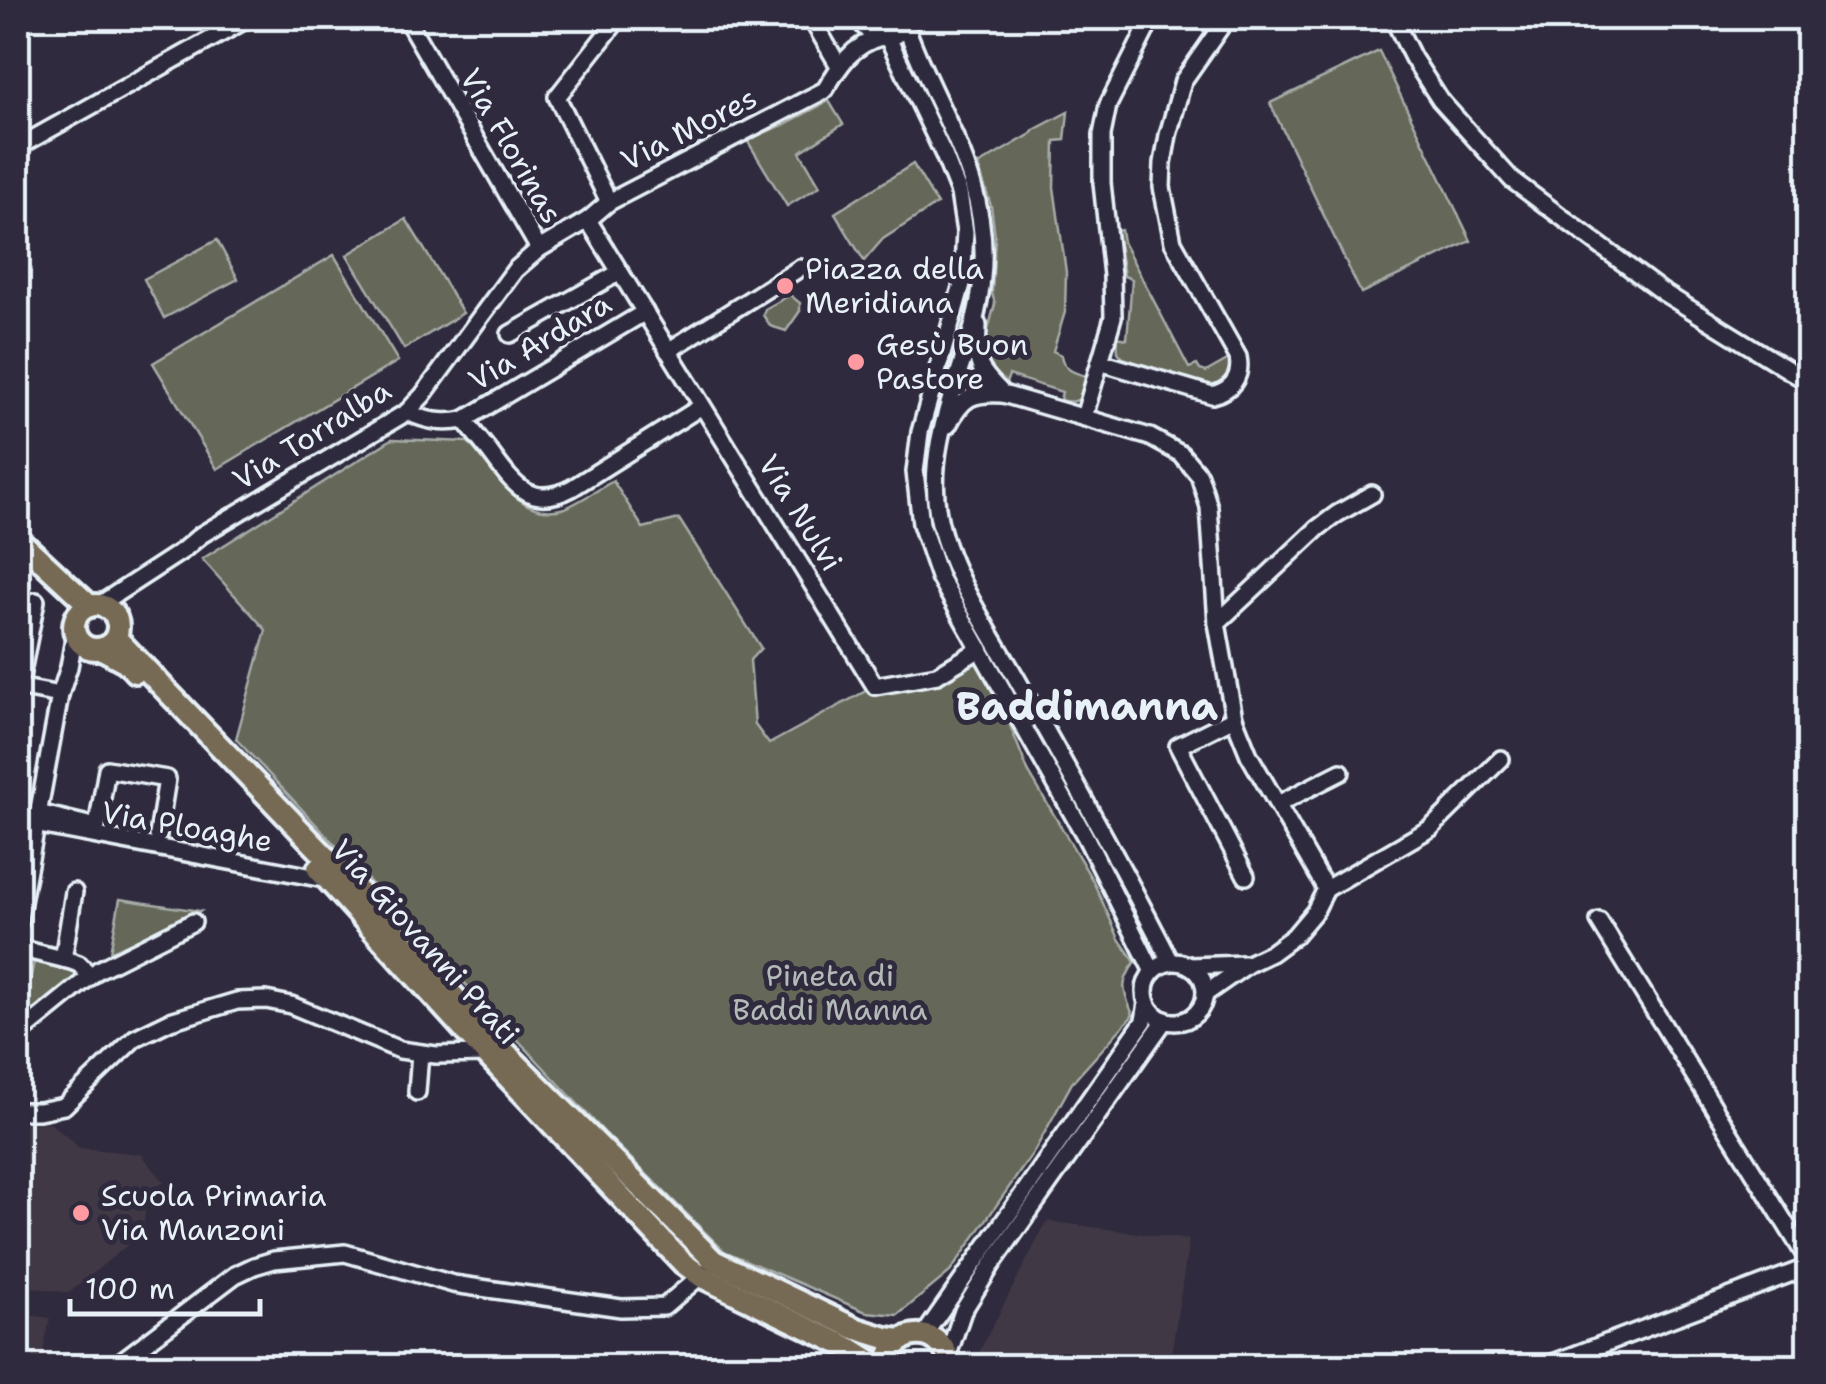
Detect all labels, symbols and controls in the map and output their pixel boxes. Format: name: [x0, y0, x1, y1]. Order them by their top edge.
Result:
street label: Via Florinas: [450, 61, 572, 231]
street label: Via Mores: [614, 77, 764, 180]
place label: Piazza della Meridiana: [805, 248, 984, 323]
marker: Piazza della Meridiana: [774, 275, 796, 297]
street label: Via Ardara: [461, 283, 619, 400]
place label: Gesù Buon Pastore: [876, 324, 1028, 399]
marker: Gesù Buon Pastore: [845, 351, 867, 373]
street label: Via Torralba: [225, 369, 399, 500]
street label: Via Nulvi: [748, 447, 852, 579]
district label: Baddimanna: [956, 679, 1218, 733]
street label: Via Ploaghe: [98, 791, 276, 862]
street label: Via Giovanni Prati: [322, 830, 529, 1053]
park label: Pineta di Baddi Manna: [733, 955, 928, 1030]
place label: Scuola Primaria Via Manzoni: [101, 1175, 327, 1250]
marker: Scuola Primaria Via Manzoni: [70, 1202, 92, 1224]
scale bar: [70, 1254, 260, 1316]
text: 100 m: [85, 1268, 175, 1309]

